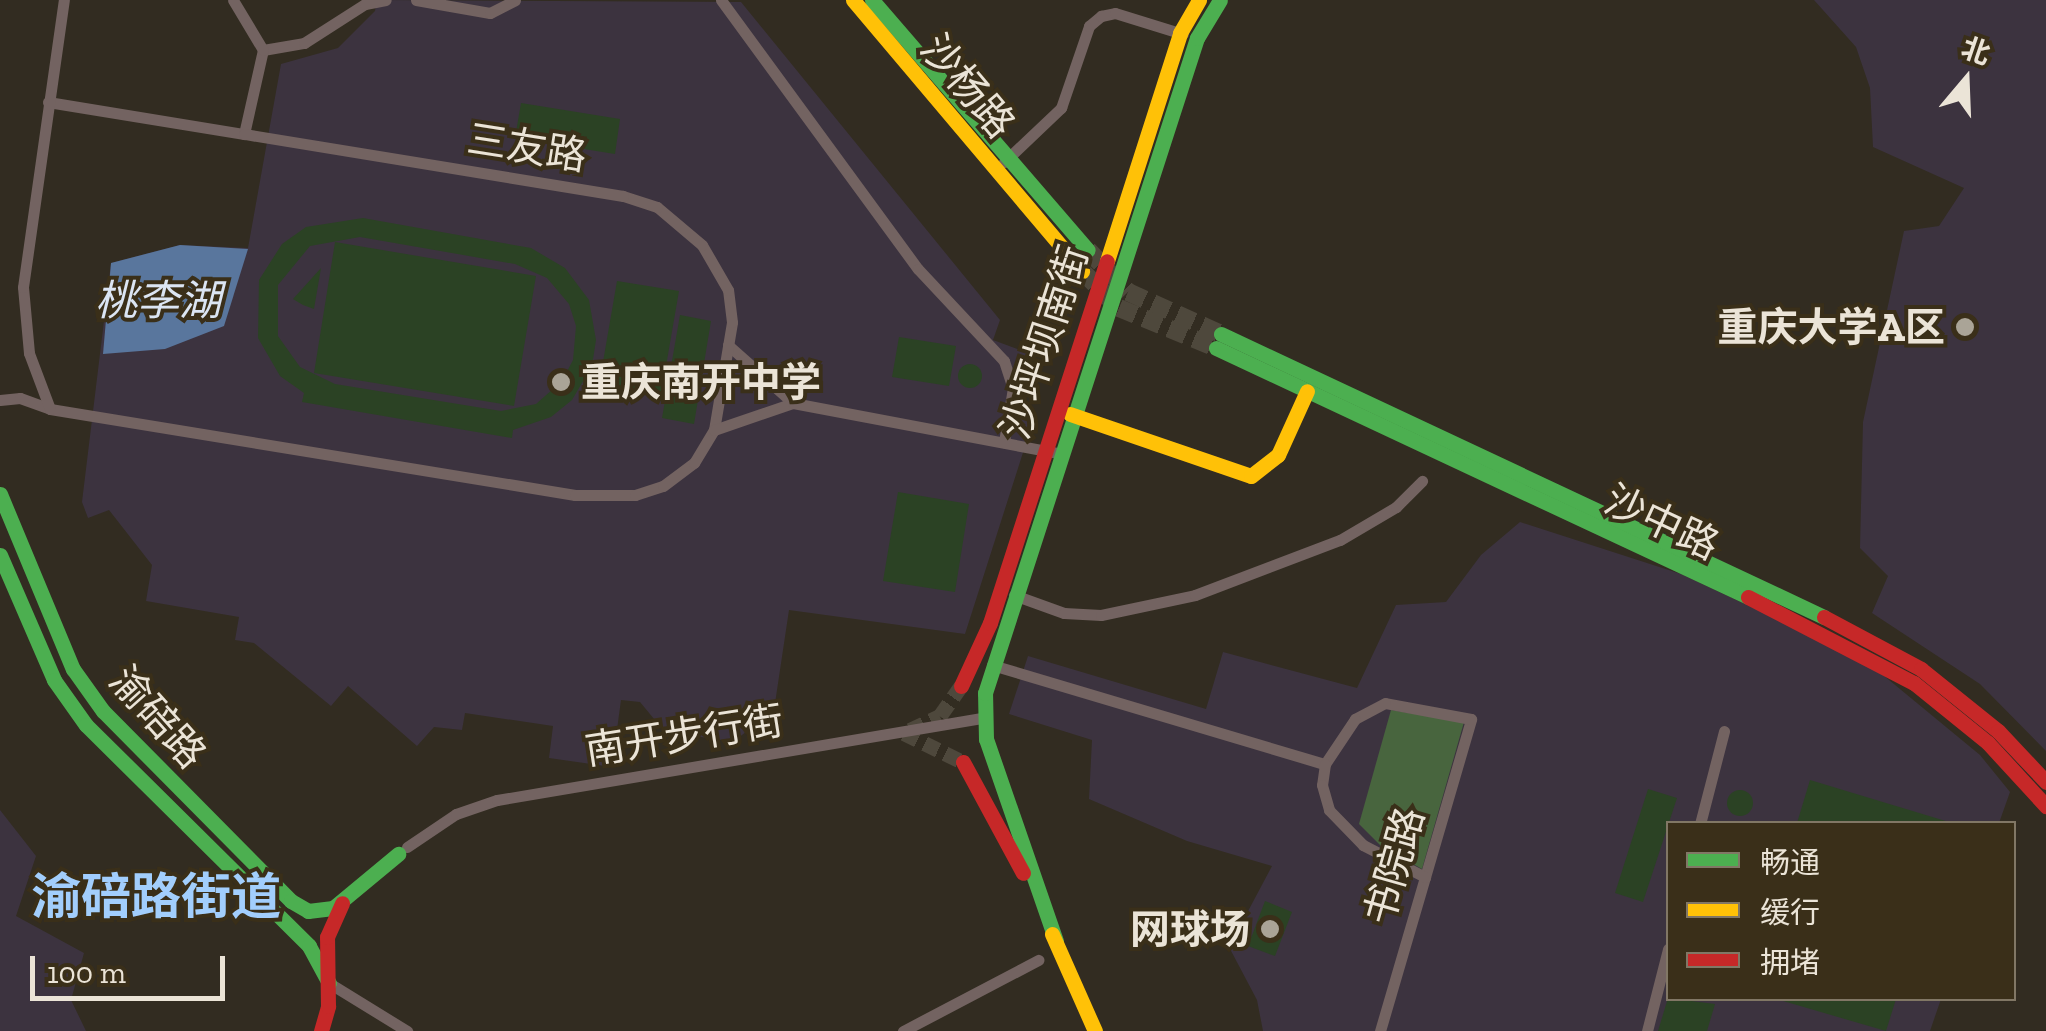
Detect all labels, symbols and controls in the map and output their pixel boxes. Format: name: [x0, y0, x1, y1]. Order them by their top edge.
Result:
street label: 沙杨路: [911, 25, 1025, 147]
north arrow: [1916, 30, 2016, 130]
text: 北: [1957, 31, 1995, 71]
street label: 三友路: [464, 114, 590, 180]
street label: 沙坪坝南街: [990, 239, 1098, 445]
water label: 桃李湖: [95, 276, 221, 326]
place label: 重庆大学A区: [1718, 303, 1945, 351]
marker: 重庆大学A区: [1954, 316, 1976, 338]
place label: 重庆南开中学: [581, 358, 821, 406]
marker: 重庆南开中学: [550, 371, 572, 393]
street label: 沙中路: [1597, 475, 1727, 569]
street label: 渝碚路: [100, 656, 216, 778]
street label: 南开步行街: [581, 696, 787, 774]
street label: 书院路: [1354, 802, 1434, 930]
legend: [1666, 821, 2016, 1001]
text: 畅通: [1760, 845, 1820, 881]
district label: 渝碚路街道: [31, 868, 281, 928]
text: 缓行: [1760, 895, 1820, 931]
place label: 网球场: [1130, 905, 1250, 953]
marker: 网球场: [1259, 918, 1281, 940]
scale bar: [35, 936, 230, 998]
text: 拥堵: [1760, 945, 1820, 981]
text: 100 m: [47, 955, 126, 991]

